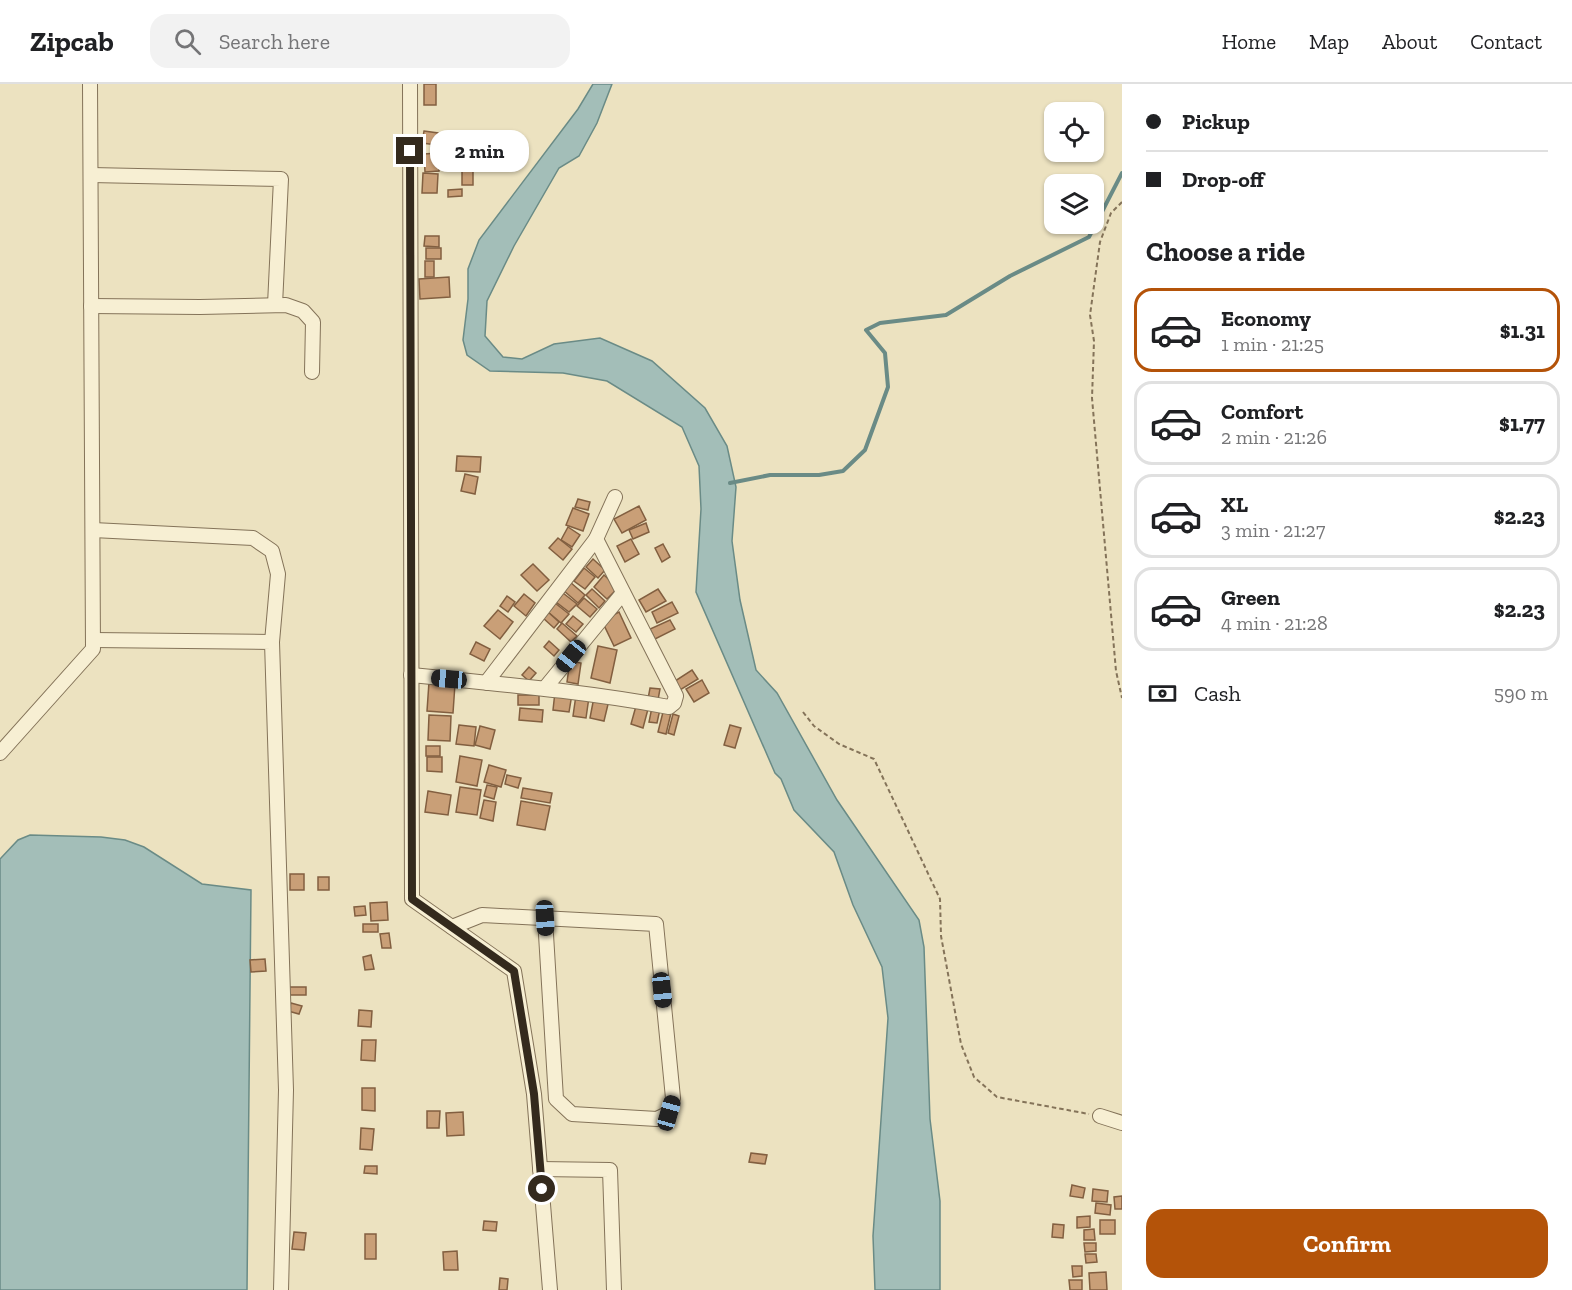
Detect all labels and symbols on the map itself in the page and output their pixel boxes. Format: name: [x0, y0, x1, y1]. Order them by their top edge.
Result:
callout: 2 min: [431, 130, 530, 172]
route end: [396, 137, 423, 164]
car: [553, 636, 589, 676]
car: [430, 668, 468, 690]
car: [535, 900, 555, 936]
car: [651, 971, 673, 1009]
car: [655, 1093, 683, 1133]
route start: [528, 1175, 555, 1202]

